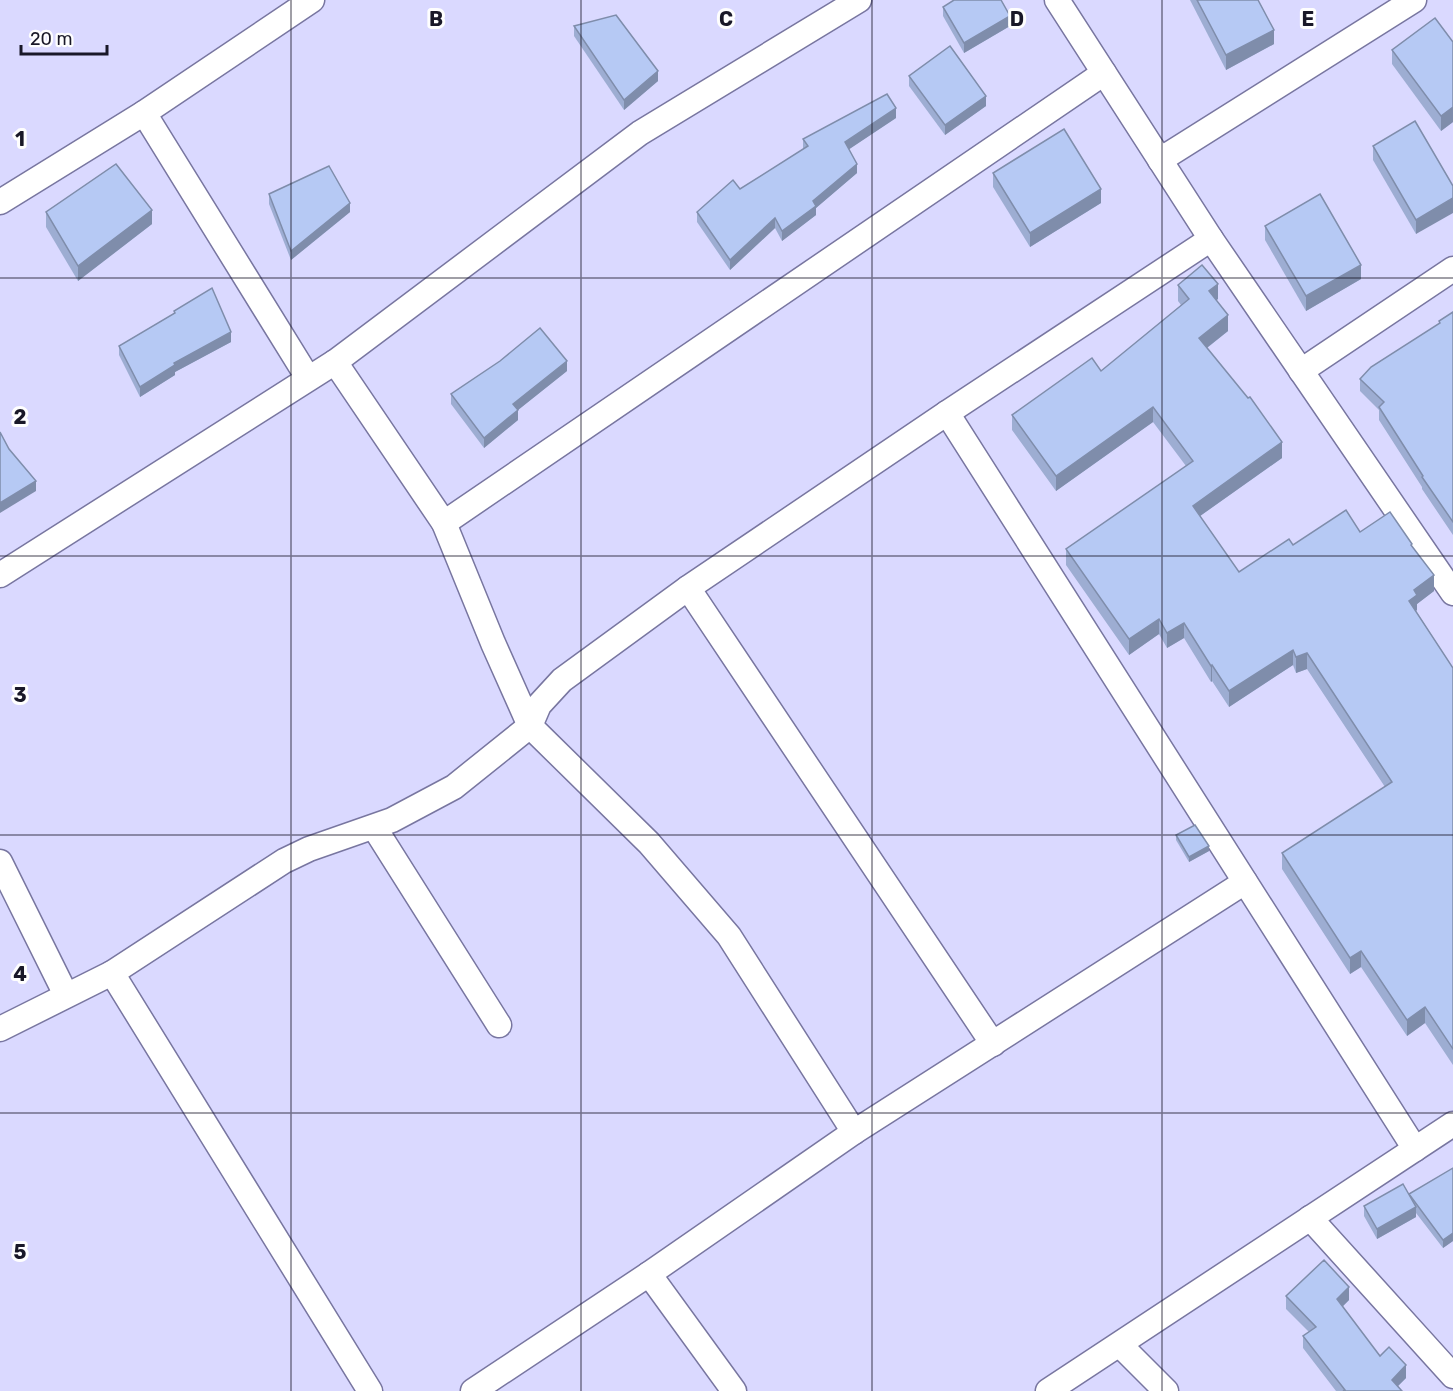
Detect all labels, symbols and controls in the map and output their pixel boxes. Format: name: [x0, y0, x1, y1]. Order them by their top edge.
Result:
text: B: [429, 7, 443, 31]
text: C: [719, 7, 733, 31]
text: D: [1010, 7, 1024, 31]
text: E: [1302, 7, 1314, 31]
scale bar: [21, 18, 106, 56]
text: 20 m: [30, 28, 72, 50]
text: 1: [15, 127, 25, 151]
text: 2: [14, 405, 27, 429]
text: 3: [13, 683, 27, 707]
text: 4: [13, 962, 27, 986]
text: 5: [14, 1240, 27, 1264]

